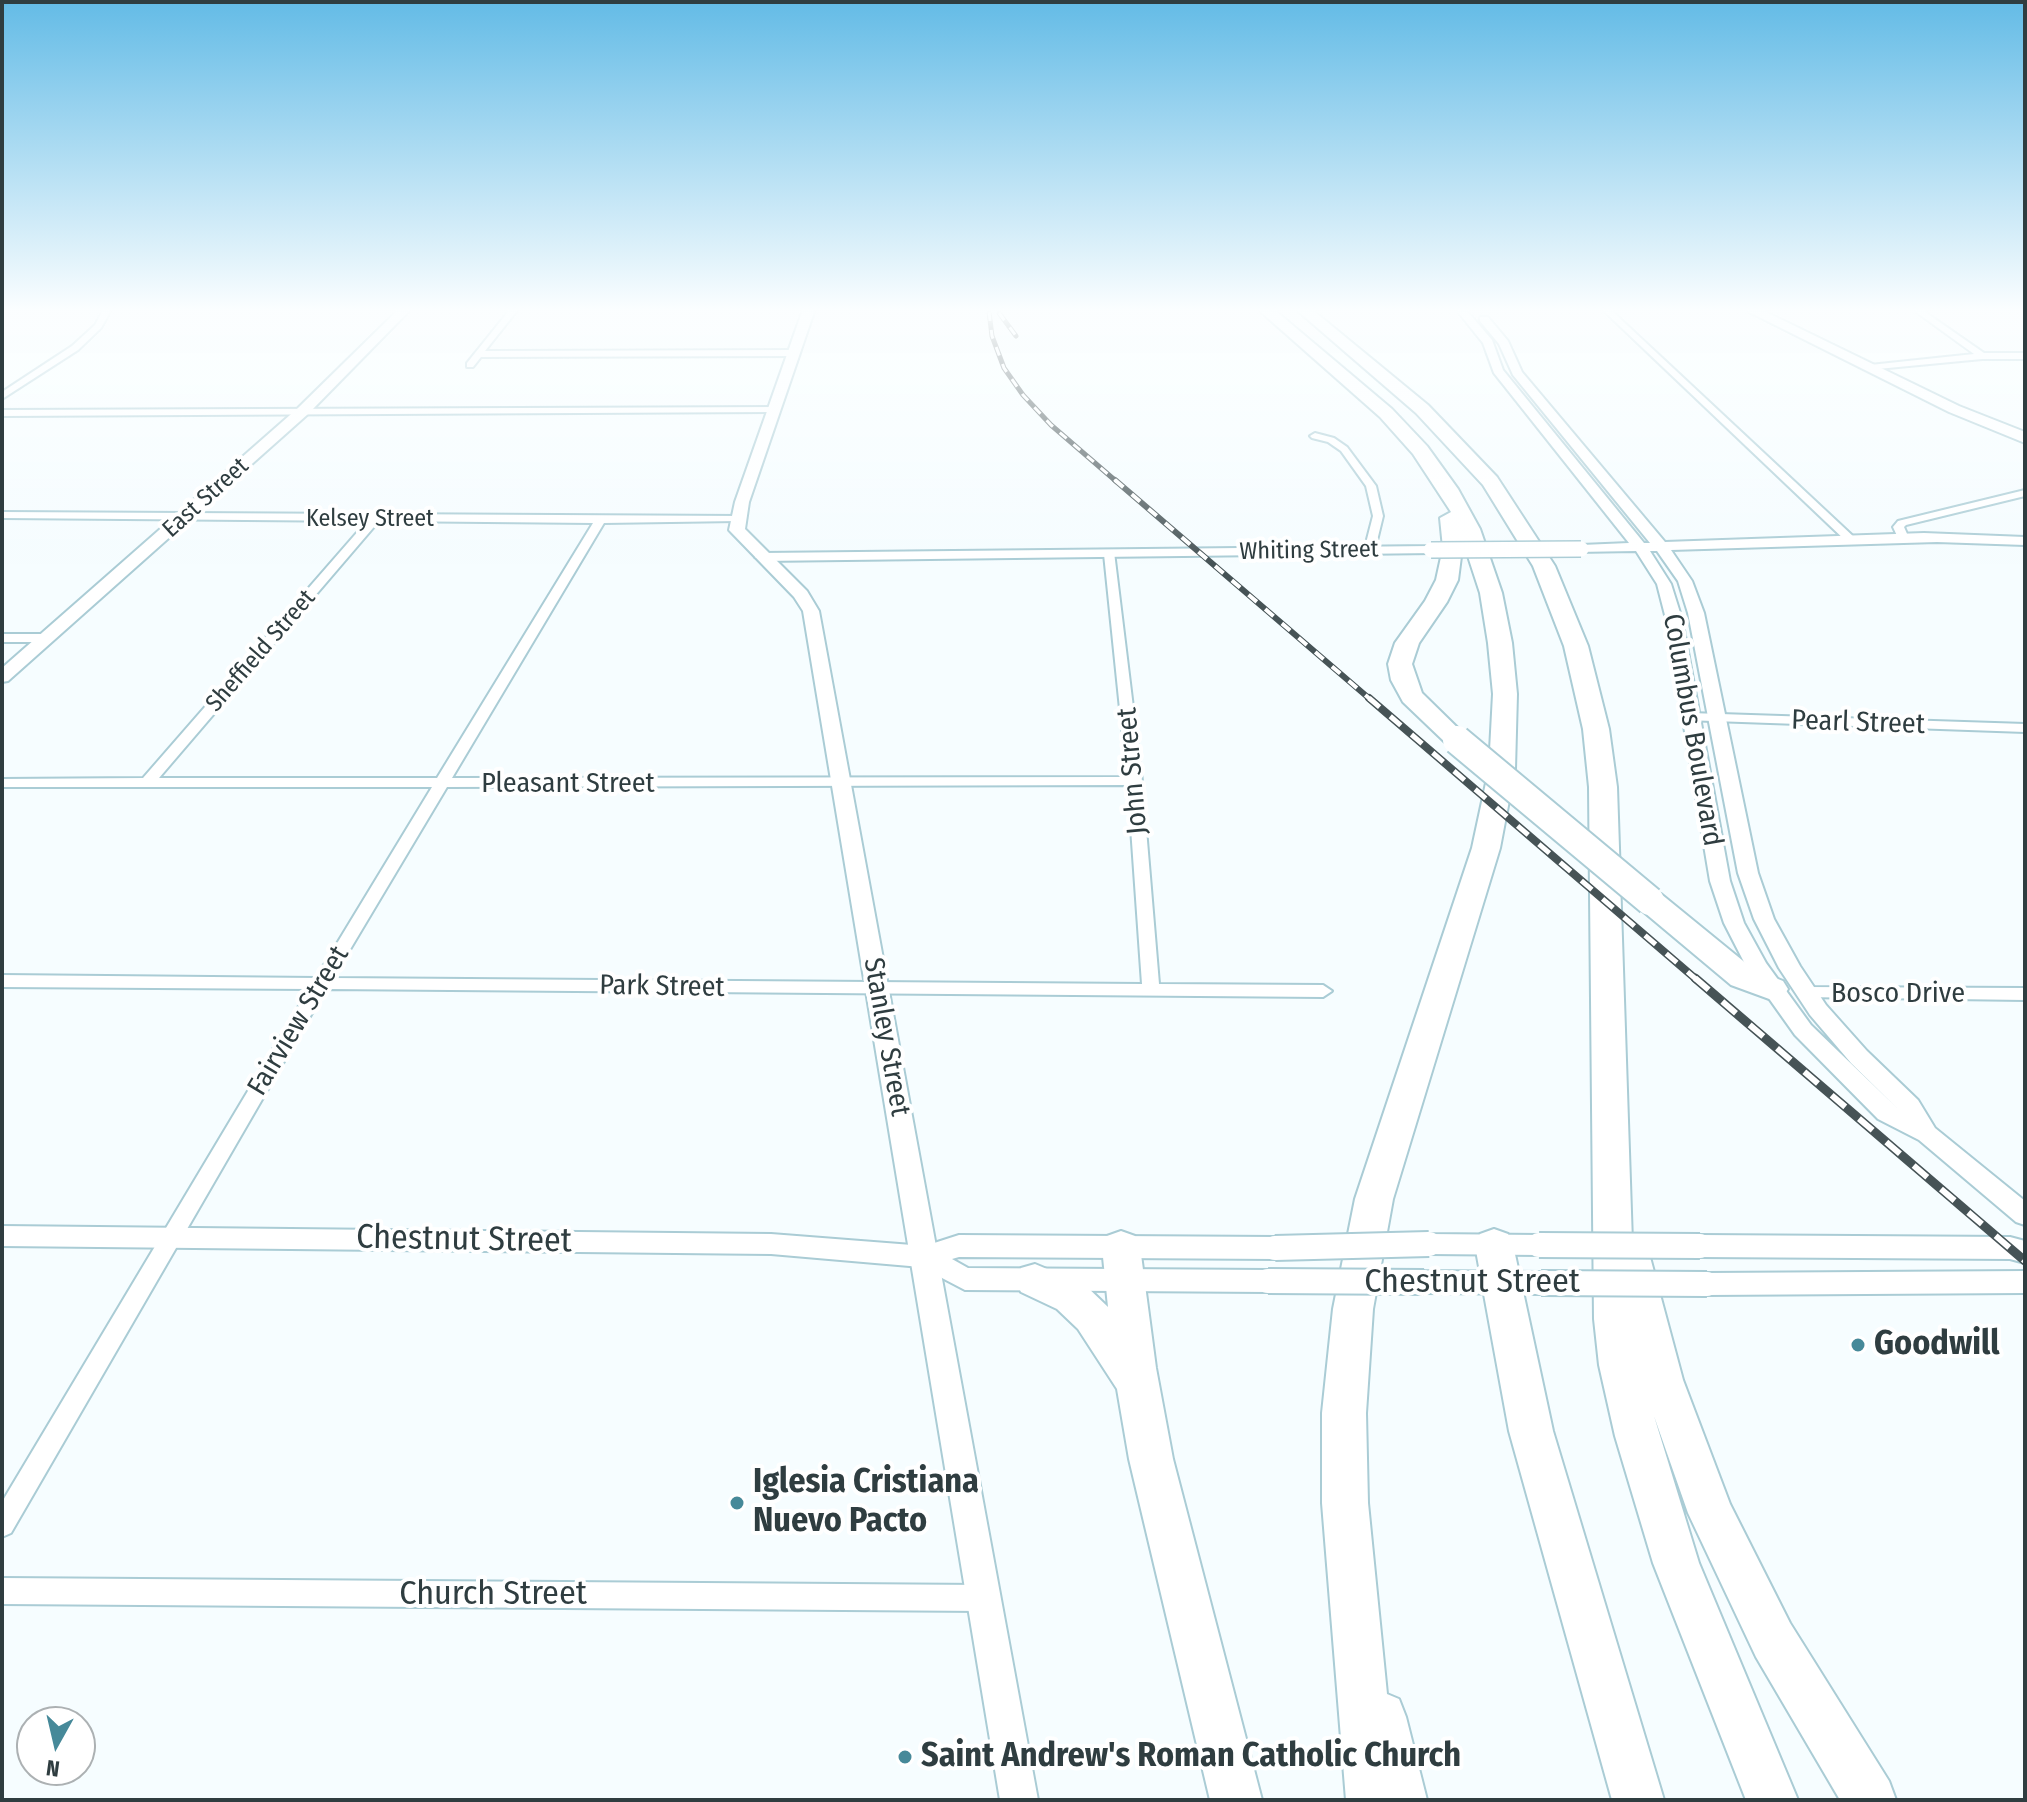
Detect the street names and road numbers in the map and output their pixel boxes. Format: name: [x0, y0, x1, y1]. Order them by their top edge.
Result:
street label: East Street: [157, 452, 255, 544]
street label: Kelsey Street: [306, 505, 434, 533]
street label: Whiting Street: [1239, 535, 1379, 567]
street label: Sheffield Street: [200, 584, 322, 718]
street label: Columbus Boulevard: [1655, 611, 1729, 849]
street label: Pearl Street: [1791, 704, 1925, 742]
street label: John Street: [1111, 706, 1155, 836]
street label: Pleasant Street: [481, 767, 655, 801]
street label: Fairview Street: [241, 940, 357, 1102]
street label: Stanley Street: [856, 955, 916, 1119]
street label: Park Street: [599, 969, 725, 1005]
street label: Bosco Drive: [1831, 977, 1965, 1011]
street label: Chestnut Street: [356, 1218, 572, 1262]
street label: Chestnut Street: [1364, 1263, 1580, 1303]
street label: Church Street: [399, 1575, 587, 1615]

